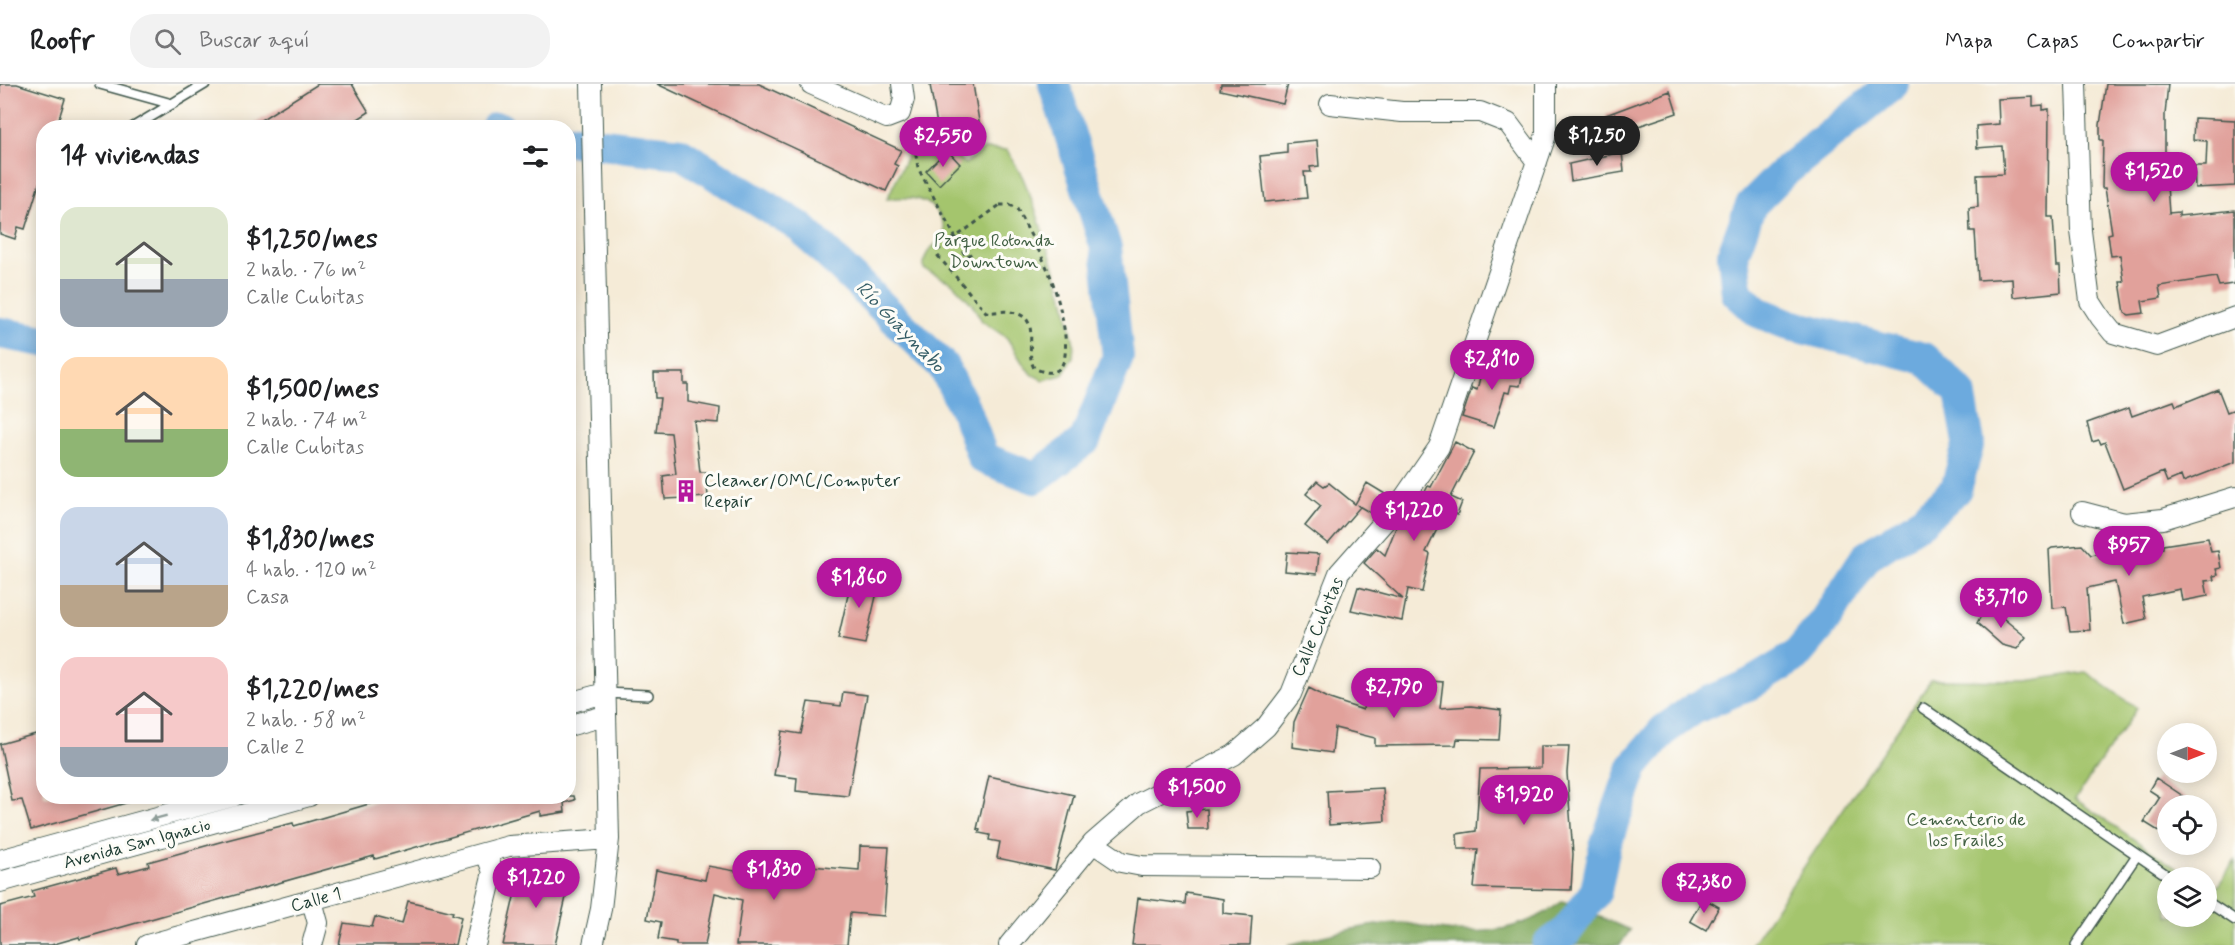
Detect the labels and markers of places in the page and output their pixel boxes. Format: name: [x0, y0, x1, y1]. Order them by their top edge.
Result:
pin: $1,250: [1548, 116, 1646, 167]
pin: $2,550: [894, 117, 992, 168]
pin: $1,520: [2105, 152, 2203, 203]
pin: $2,810: [1443, 340, 1541, 391]
place label: Cleaner/OMC/Computer Repair: [704, 469, 901, 514]
building icon: Cleaner/OMC/Computer Repair: [673, 478, 699, 504]
pin: $1,220: [1365, 491, 1463, 542]
pin: $957: [2093, 526, 2165, 577]
pin: $1,860: [810, 558, 908, 609]
pin: $3,710: [1952, 578, 2050, 629]
pin: $2,790: [1345, 668, 1443, 719]
pin: $1,500: [1148, 768, 1246, 819]
pin: $1,920: [1475, 775, 1573, 826]
pin: $1,830: [725, 850, 823, 901]
pin: $1,220: [487, 858, 585, 909]
pin: $2,380: [1655, 863, 1753, 914]

